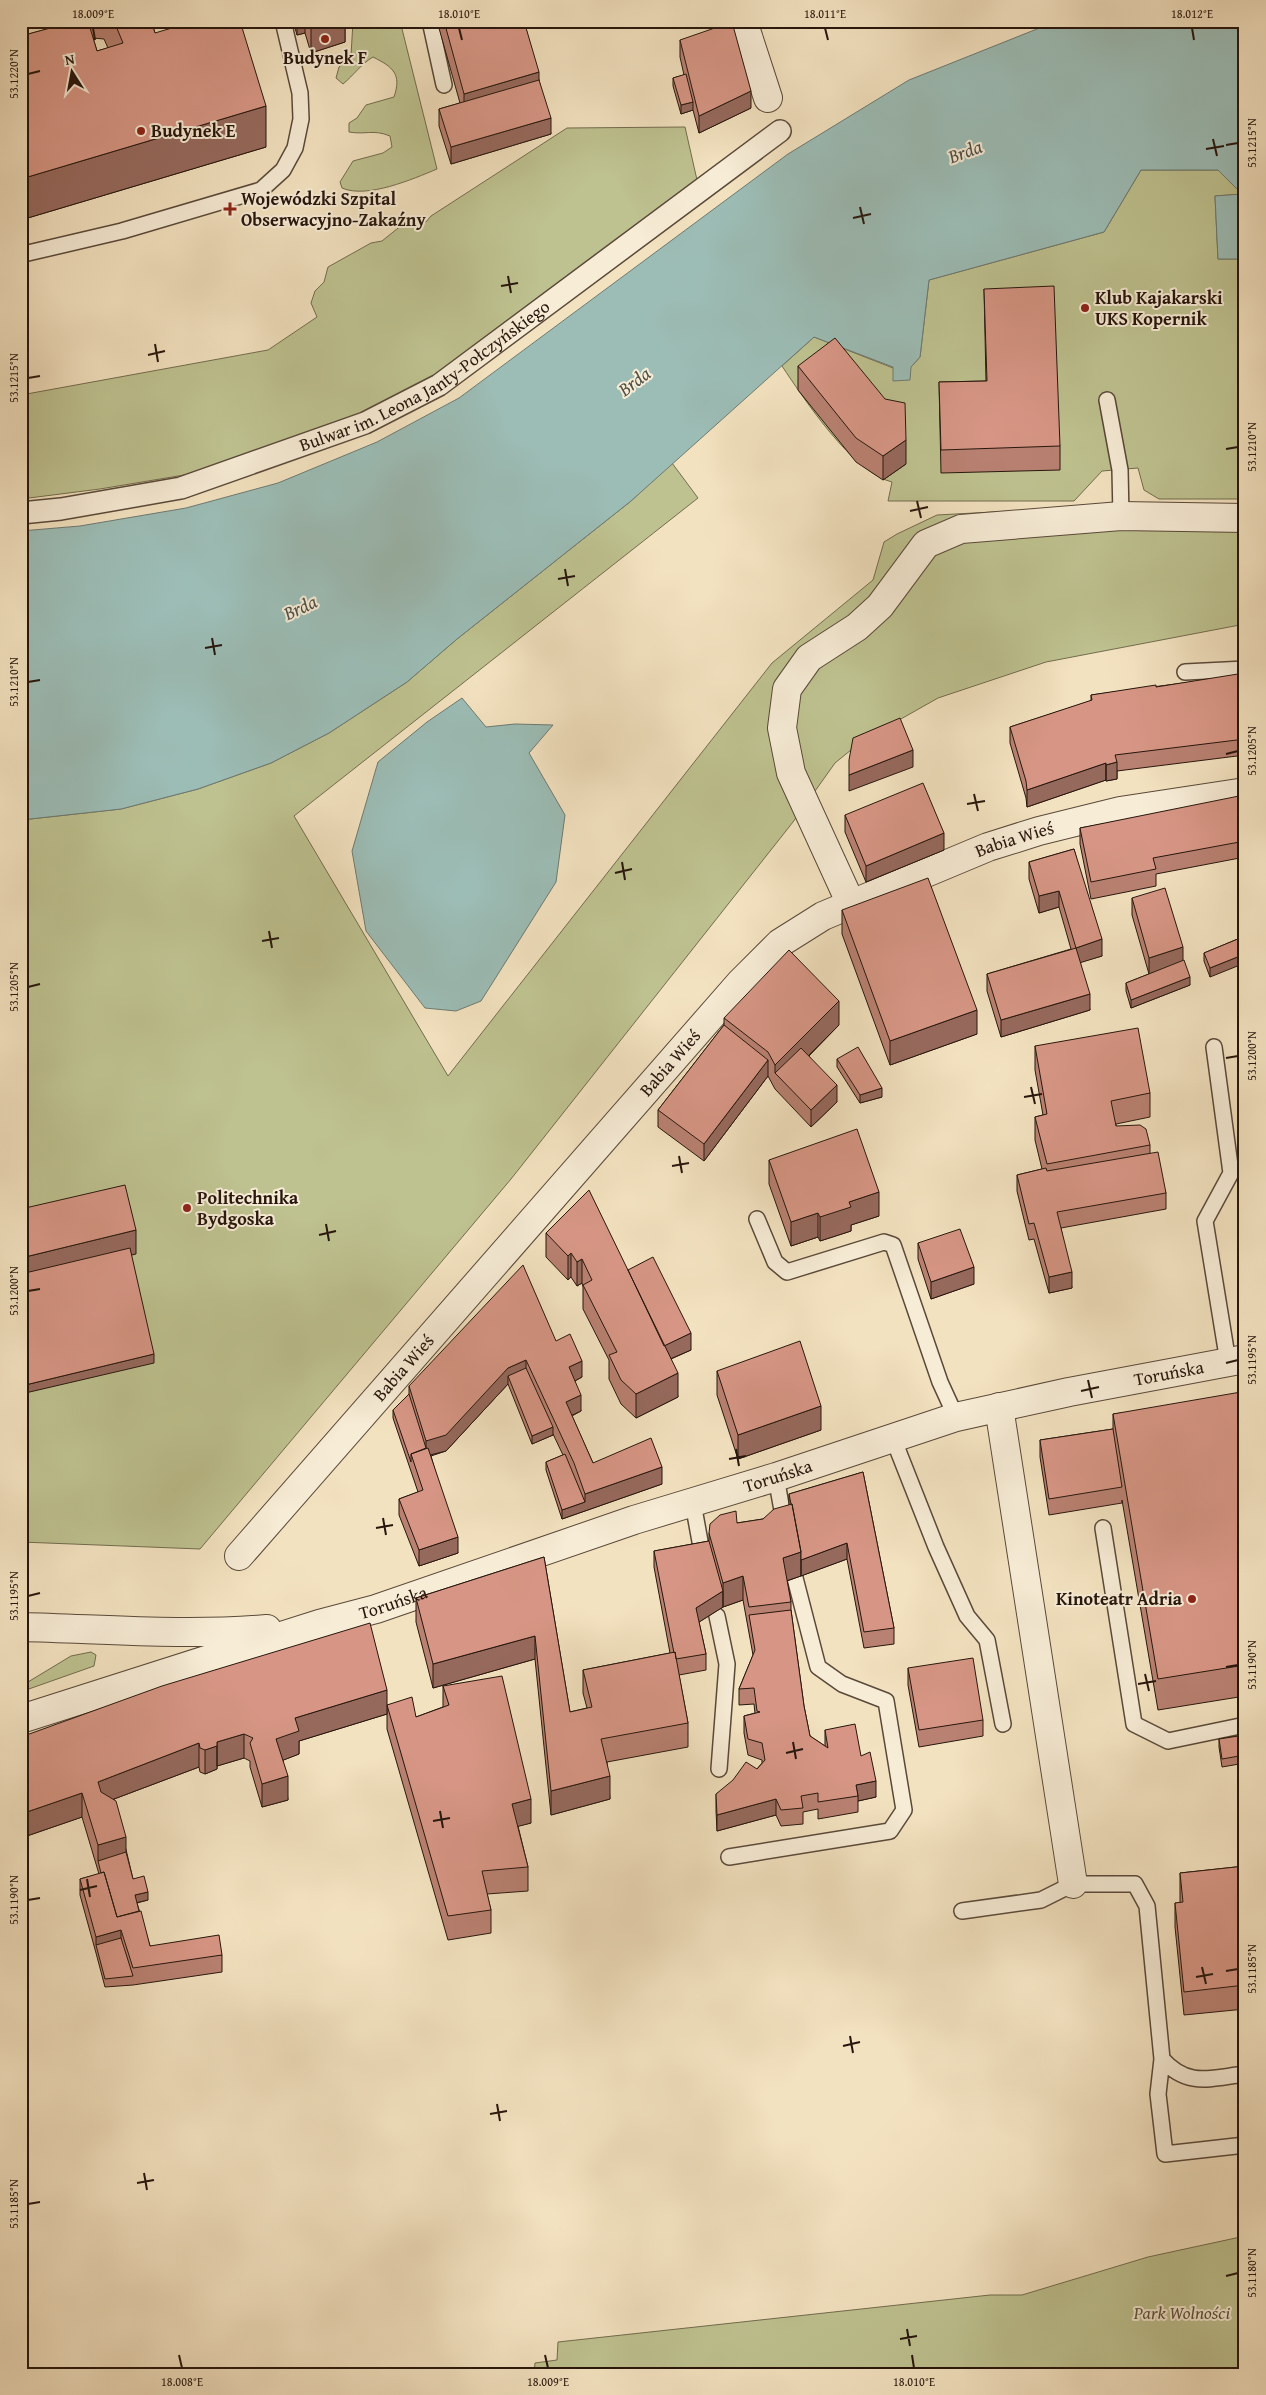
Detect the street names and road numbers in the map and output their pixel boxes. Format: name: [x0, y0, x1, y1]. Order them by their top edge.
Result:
street label: Bulwar im. Leona Janty-Połczyńskiego: [295, 293, 555, 458]
street label: Babia Wieś: [970, 814, 1057, 864]
street label: Babia Wieś: [633, 1023, 707, 1102]
street label: Babia Wieś: [366, 1328, 440, 1407]
street label: Toruńska: [1131, 1353, 1206, 1393]
street label: Toruńska: [740, 1452, 816, 1499]
street label: Toruńska: [356, 1578, 431, 1626]

